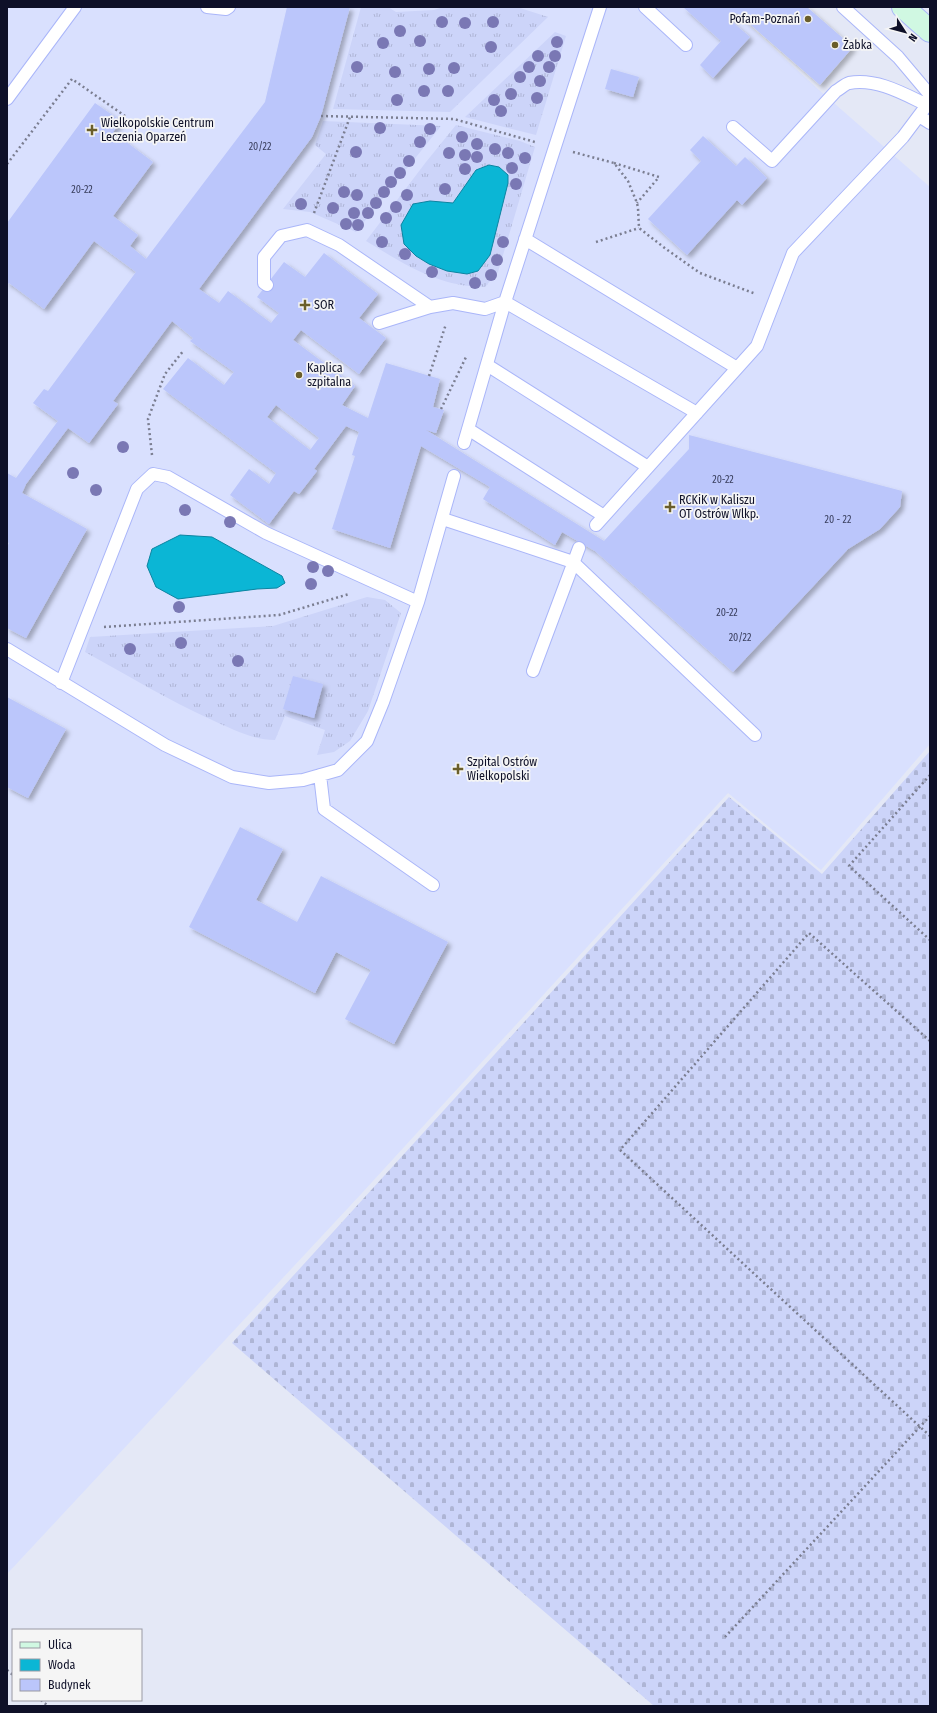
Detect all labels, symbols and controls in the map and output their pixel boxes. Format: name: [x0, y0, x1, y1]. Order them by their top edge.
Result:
place label: Pofam-Poznań: [729, 12, 800, 26]
north arrow: [885, 12, 925, 52]
marker: Pofam-Poznań: [803, 14, 813, 24]
text: N: [905, 31, 920, 44]
place label: Żabka: [843, 37, 872, 52]
marker: Żabka: [830, 40, 840, 50]
place label: Wielkopolskie Centrum Leczenia Oparzeń: [101, 116, 214, 144]
marker: Wielkopolskie Centrum Leczenia Oparzeń: [86, 124, 98, 136]
house number: 20/22: [249, 141, 272, 153]
house number: 20-22: [71, 184, 93, 196]
place label: SOR: [314, 298, 334, 312]
marker: SOR: [299, 299, 311, 311]
place label: Kaplica szpitalna: [307, 361, 351, 389]
marker: Kaplica szpitalna: [294, 370, 304, 380]
house number: 20-22: [712, 474, 734, 486]
place label: RCKiK w Kaliszu OT Ostrów Wlkp.: [679, 493, 759, 521]
marker: RCKiK w Kaliszu OT Ostrów Wlkp.: [664, 501, 676, 513]
house number: 20 - 22: [825, 514, 852, 526]
house number: 20-22: [716, 607, 738, 619]
house number: 20/22: [729, 632, 752, 644]
place label: Szpital Ostrów Wielkopolski: [467, 755, 537, 783]
marker: Szpital Ostrów Wielkopolski: [452, 763, 464, 775]
legend: [12, 1629, 142, 1701]
text: Ulica: [48, 1638, 72, 1652]
text: Woda: [48, 1658, 76, 1672]
text: Budynek: [48, 1678, 91, 1692]

